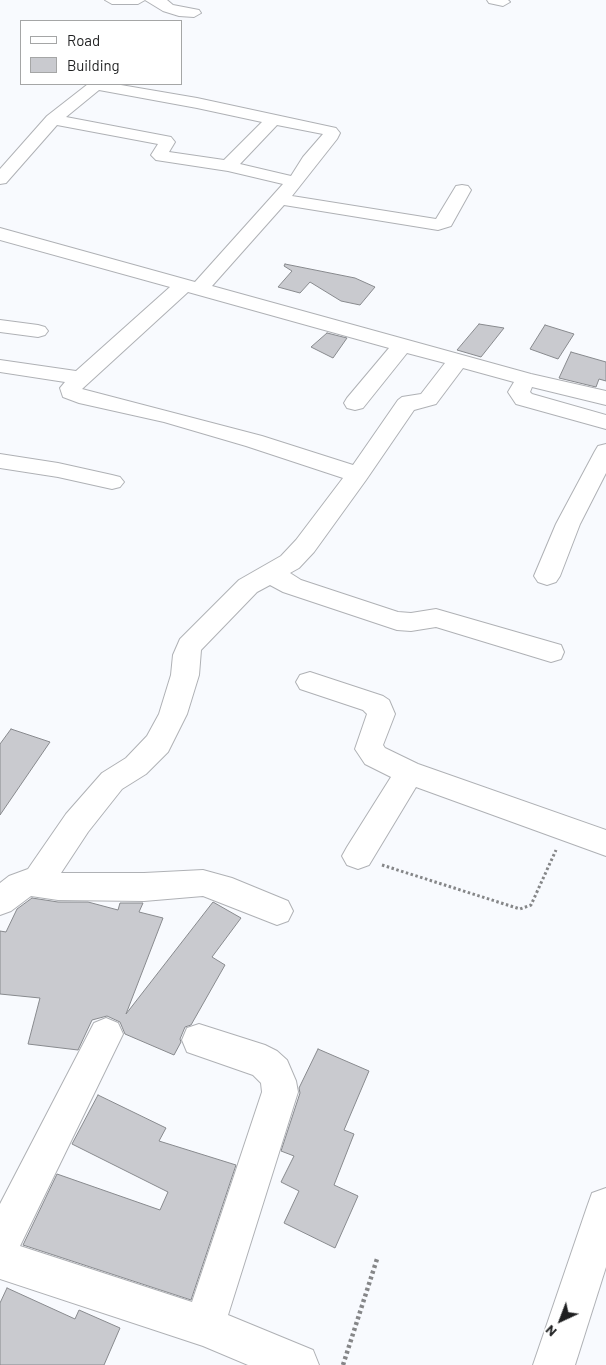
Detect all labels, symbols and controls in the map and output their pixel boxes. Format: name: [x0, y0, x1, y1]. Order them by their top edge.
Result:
legend: [20, 20, 182, 85]
text: Road: [67, 31, 100, 49]
text: Building: [67, 56, 120, 74]
north arrow: [536, 1295, 586, 1345]
text: N: [541, 1322, 560, 1341]

